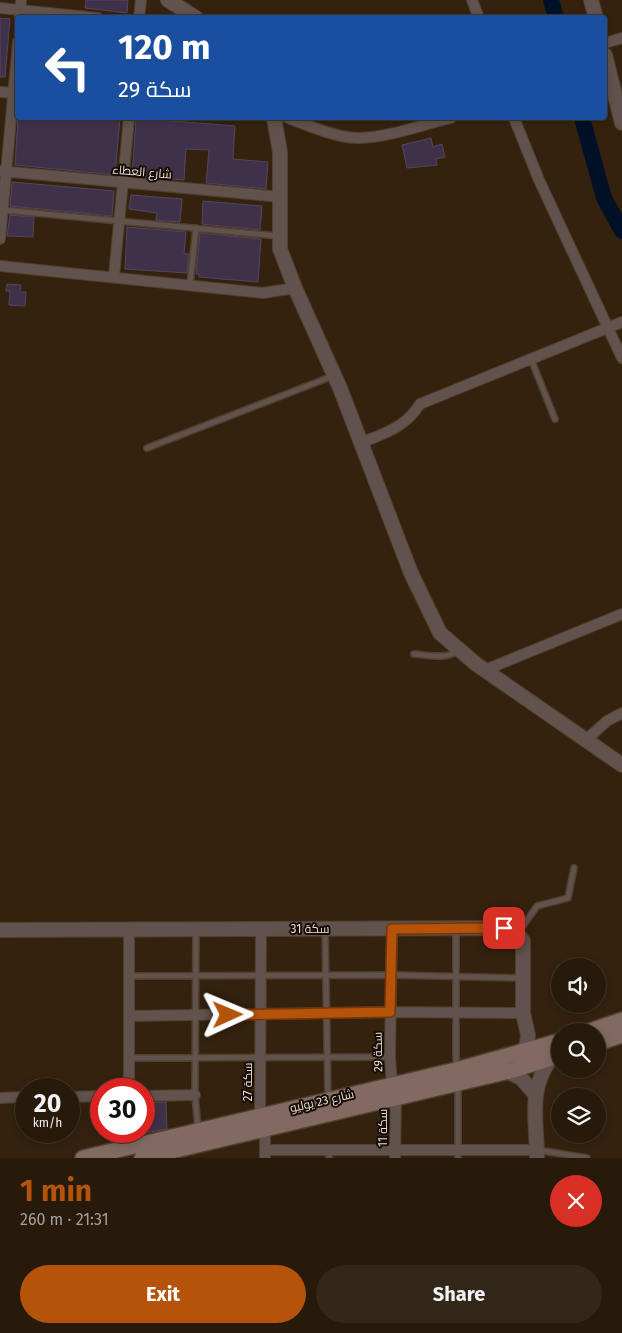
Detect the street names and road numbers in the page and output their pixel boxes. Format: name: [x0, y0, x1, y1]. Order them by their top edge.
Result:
street label: شارع العطاء: [112, 162, 172, 183]
street label: سكة 31: [291, 922, 329, 936]
street label: سكة 29: [371, 1032, 385, 1072]
street label: سكة 27: [241, 1062, 255, 1102]
street label: شارع 23 يوليو: [289, 1087, 356, 1116]
street label: سكة 11: [376, 1109, 390, 1147]

